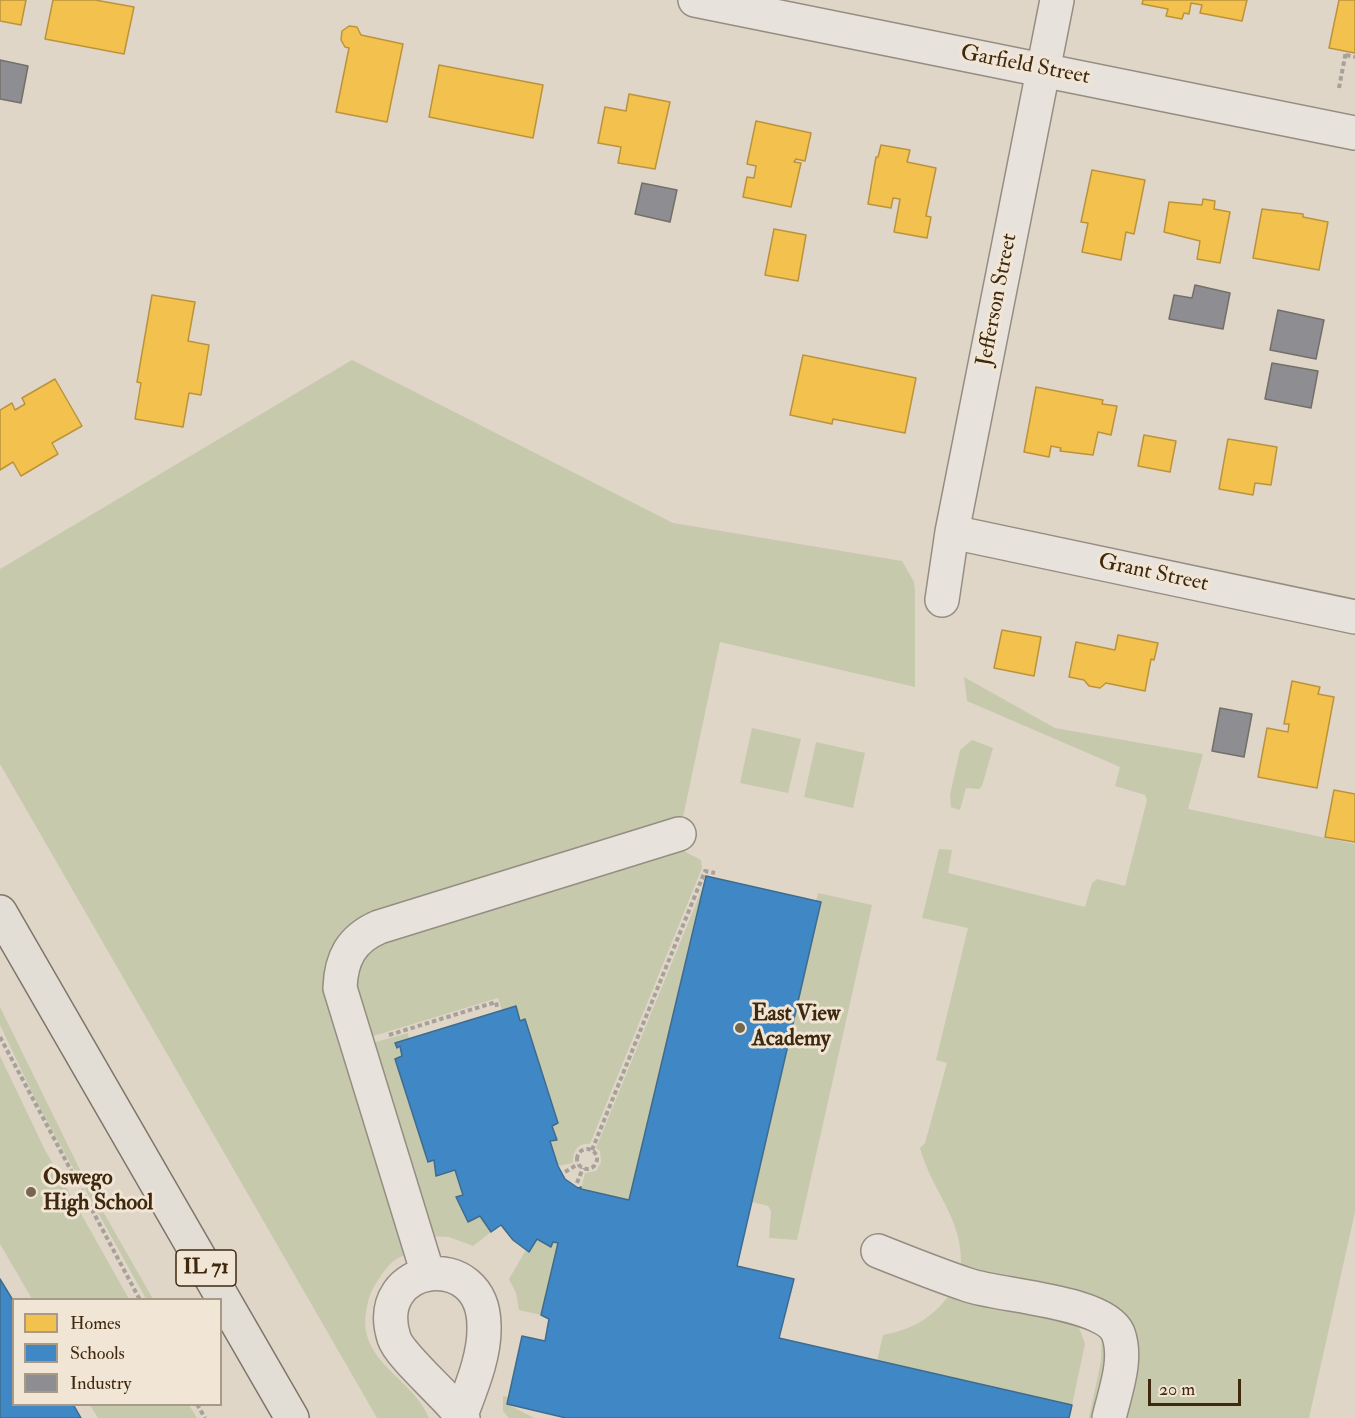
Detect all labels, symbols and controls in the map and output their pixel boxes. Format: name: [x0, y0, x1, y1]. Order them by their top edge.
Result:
street label: Garfield Street: [958, 41, 1092, 91]
street label: Jefferson Street: [972, 231, 1024, 369]
street label: Grant Street: [1096, 549, 1210, 599]
place label: East View Academy: [752, 1002, 840, 1054]
marker: East View Academy: [733, 1021, 747, 1035]
place label: Oswego High School: [43, 1166, 153, 1218]
marker: Oswego High School: [24, 1185, 38, 1199]
road number: IL 71: [176, 1250, 236, 1286]
legend: [12, 1298, 222, 1406]
text: Homes: [70, 1312, 121, 1335]
text: Schools: [70, 1342, 125, 1365]
scale bar: [1151, 1367, 1244, 1405]
text: Industry: [70, 1372, 131, 1395]
text: 20 m: [1159, 1378, 1195, 1401]

